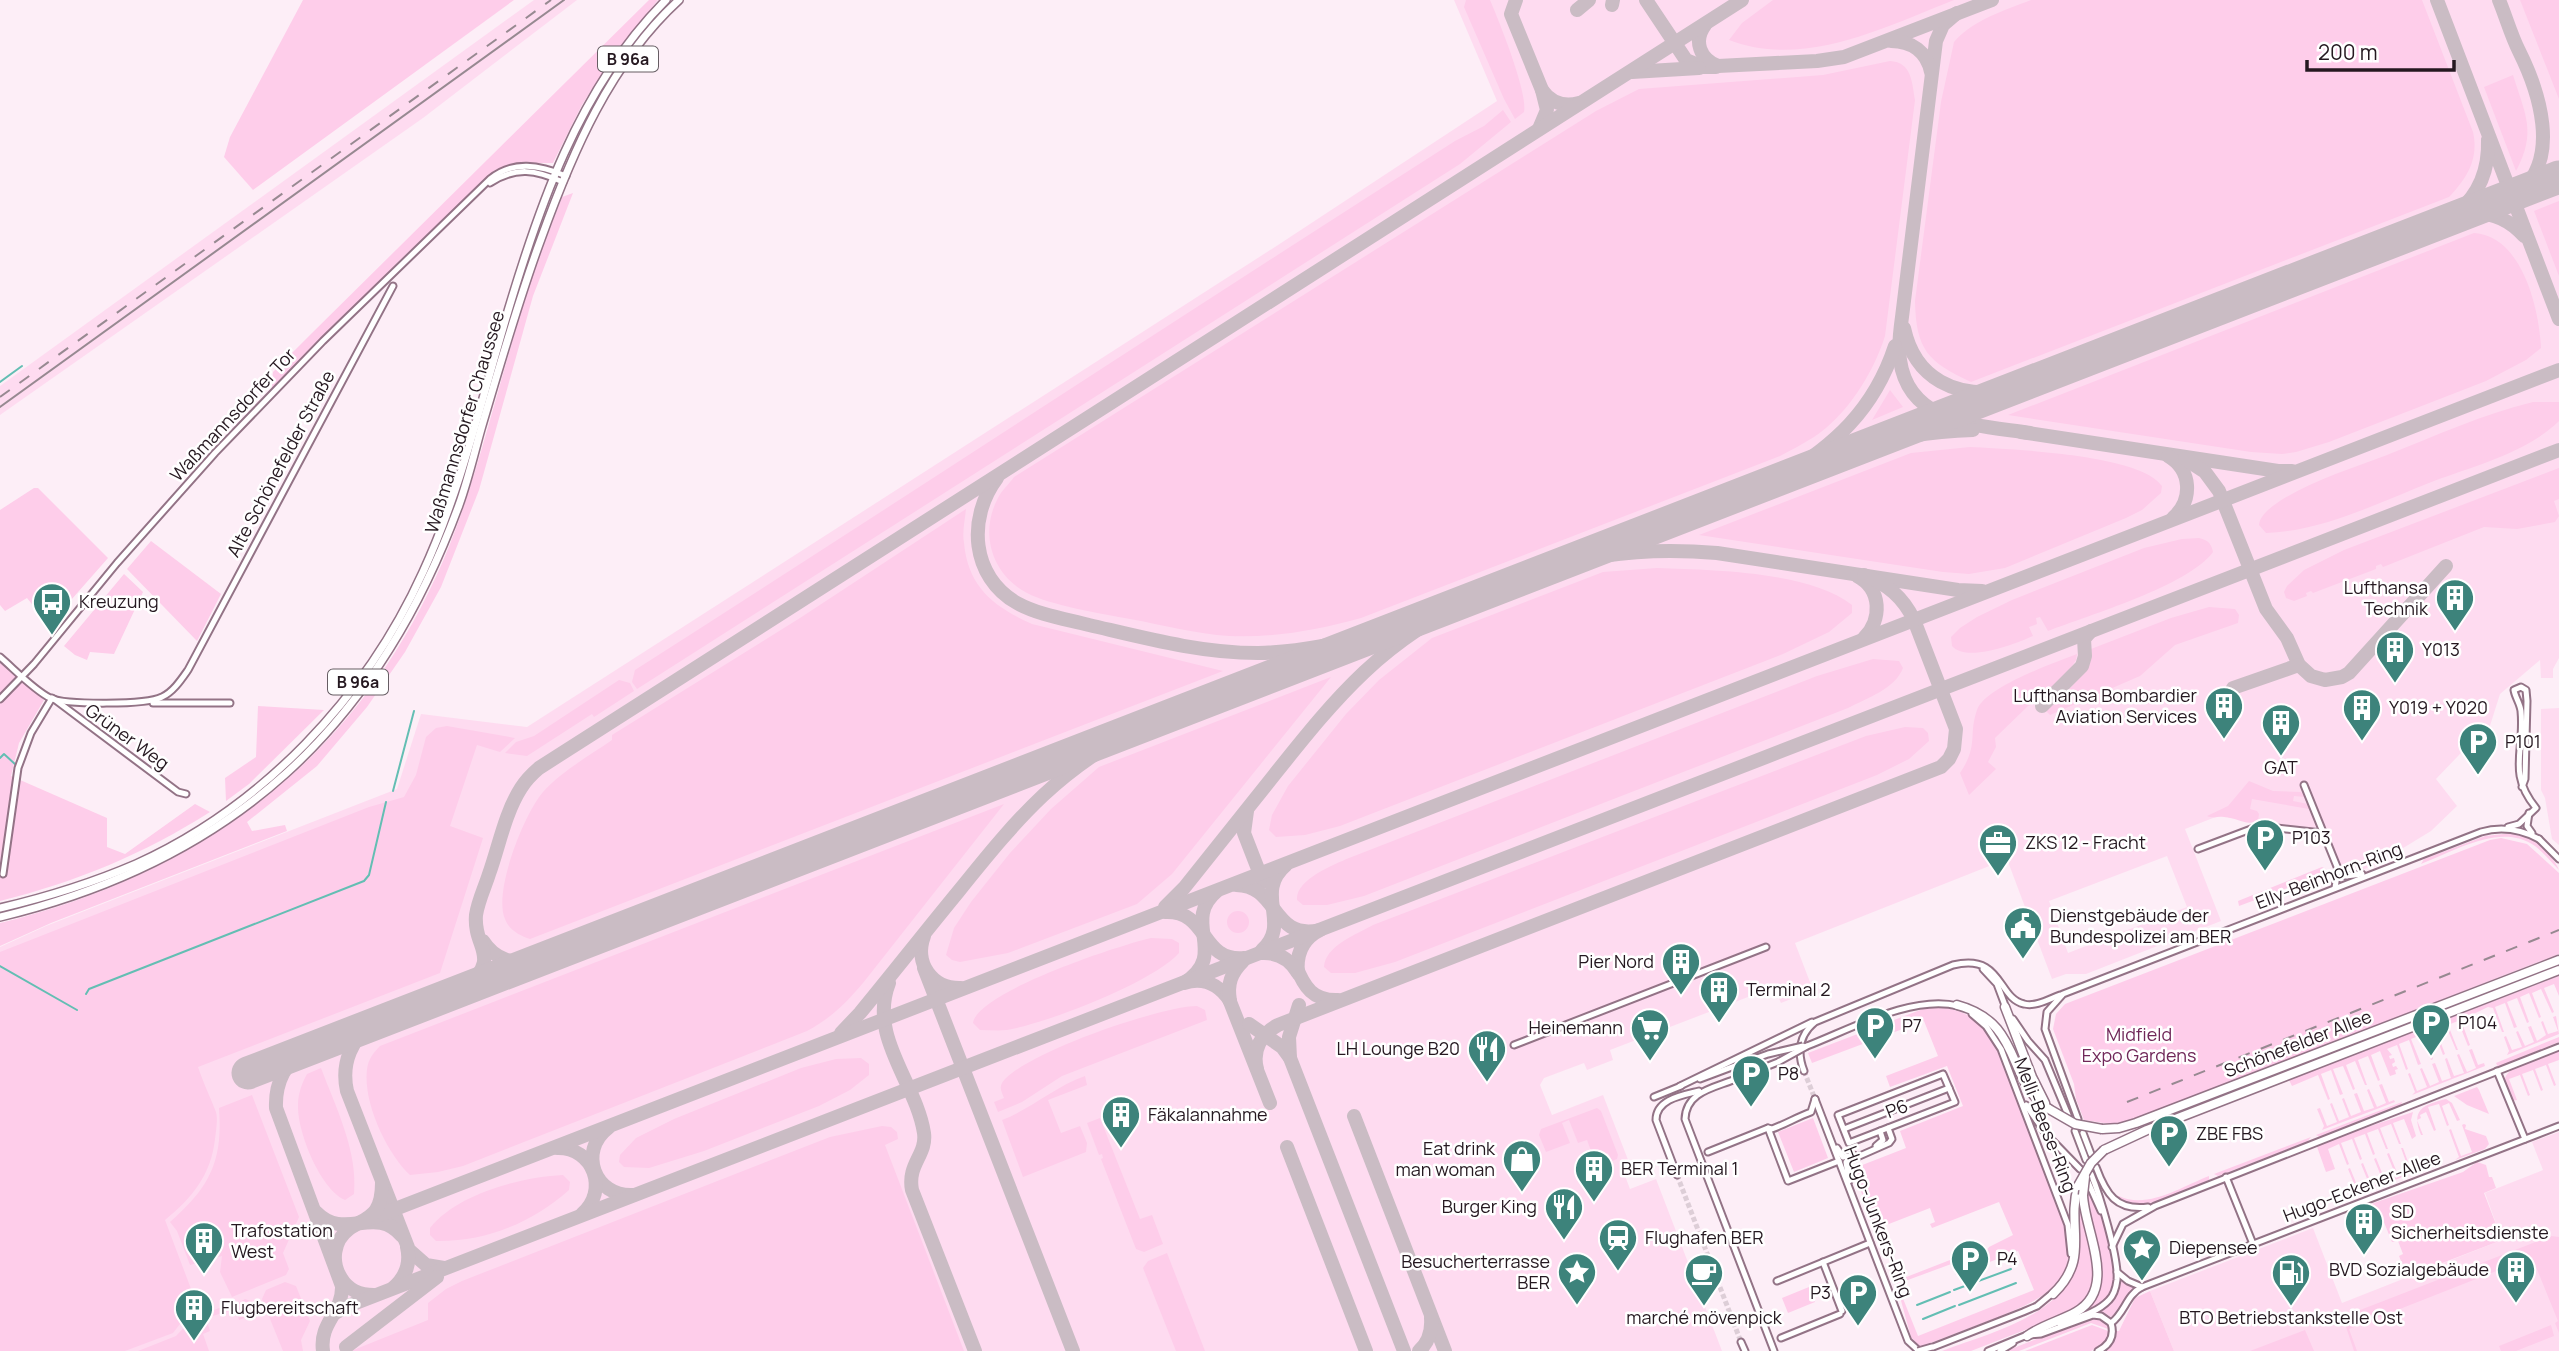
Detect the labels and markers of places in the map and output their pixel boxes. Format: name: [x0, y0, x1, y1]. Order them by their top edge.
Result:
place label: Lufthansa Technik: [2344, 575, 2429, 620]
building icon: Lufthansa Technik: [2434, 577, 2476, 632]
bus stop icon: Kreuzung: [31, 581, 73, 636]
place label: Kreuzung: [79, 589, 159, 613]
building icon: Y013: [2374, 629, 2416, 684]
place label: Y013: [2422, 637, 2460, 661]
place label: Lufthansa Bombardier Aviation Services: [2013, 683, 2197, 728]
building icon: Lufthansa Bombardier Aviation Services: [2203, 685, 2245, 740]
building icon: Y019 + Y020: [2341, 687, 2383, 742]
place label: Y019 + Y020: [2389, 695, 2488, 719]
building icon: GAT: [2260, 702, 2302, 757]
parking icon: P101: [2457, 721, 2499, 776]
place label: P101: [2505, 729, 2541, 753]
place label: GAT: [2264, 755, 2298, 779]
parking icon: P103: [2244, 817, 2286, 872]
office icon: ZKS 12 - Fracht: [1977, 822, 2019, 877]
place label: P103: [2292, 825, 2331, 849]
place label: ZKS 12 - Fracht: [2025, 830, 2146, 854]
place label: Dienstgebäude der Bundespolizei am BER: [2050, 903, 2231, 948]
public building icon: Dienstgebäude der Bundespolizei am BER: [2002, 905, 2044, 960]
building icon: Pier Nord: [1660, 941, 1702, 996]
place label: Pier Nord: [1578, 949, 1654, 973]
building icon: Terminal 2: [1698, 969, 1740, 1024]
place label: Terminal 2: [1746, 977, 1831, 1001]
parking icon: P104: [2410, 1002, 2452, 1057]
parking icon: P7: [1854, 1005, 1896, 1060]
supermarket icon: Heinemann: [1629, 1007, 1671, 1062]
place label: P104: [2458, 1010, 2497, 1034]
place label: P7: [1902, 1013, 1922, 1037]
place label: Heinemann: [1528, 1015, 1623, 1039]
restaurant icon: LH Lounge B20: [1466, 1028, 1508, 1083]
place label: LH Lounge B20: [1337, 1036, 1460, 1060]
parking icon: P8: [1730, 1053, 1772, 1108]
place label: P8: [1778, 1061, 1799, 1085]
building icon: Fäkalannahme: [1100, 1094, 1142, 1149]
place label: Fäkalannahme: [1148, 1102, 1268, 1126]
parking icon: ZBE FBS: [2148, 1113, 2190, 1168]
place label: ZBE FBS: [2196, 1121, 2263, 1145]
place label: Eat drink man woman: [1395, 1136, 1496, 1181]
shop icon: Eat drink man woman: [1501, 1138, 1543, 1193]
building icon: BER Terminal 1: [1573, 1148, 1615, 1203]
place label: BER Terminal 1: [1621, 1156, 1739, 1180]
restaurant icon: Burger King: [1543, 1186, 1585, 1241]
place label: Burger King: [1442, 1194, 1537, 1218]
place label: SD Sicherheitsdienste: [2391, 1199, 2549, 1244]
building icon: SD Sicherheitsdienste: [2343, 1201, 2385, 1256]
station icon: Flughafen BER: [1597, 1217, 1639, 1272]
place label: Trafostation West: [231, 1218, 333, 1263]
building icon: Trafostation West: [183, 1220, 225, 1275]
place label: Flughafen BER: [1645, 1225, 1764, 1249]
place icon: Diepensee: [2121, 1227, 2163, 1282]
place label: Diepensee: [2169, 1235, 2258, 1259]
parking icon: P4: [1949, 1238, 1991, 1293]
place label: P4: [1997, 1246, 2018, 1270]
place label: Besucherterrasse BER: [1401, 1249, 1550, 1294]
building icon: BVD Sozialgebäude: [2495, 1249, 2537, 1304]
place icon: Besucherterrasse BER: [1556, 1251, 1598, 1306]
cafe icon: marché mövenpick: [1683, 1252, 1725, 1307]
fuel station icon: BTO Betriebstankstelle Ost: [2270, 1252, 2312, 1307]
place label: BVD Sozialgebäude: [2329, 1257, 2489, 1281]
parking icon: P3: [1837, 1272, 1879, 1327]
place label: P3: [1810, 1280, 1831, 1304]
building icon: Flugbereitschaft: [173, 1287, 215, 1342]
place label: Flugbereitschaft: [221, 1295, 359, 1319]
place label: marché mövenpick: [1626, 1305, 1783, 1329]
place label: BTO Betriebstankstelle Ost: [2179, 1305, 2403, 1329]

